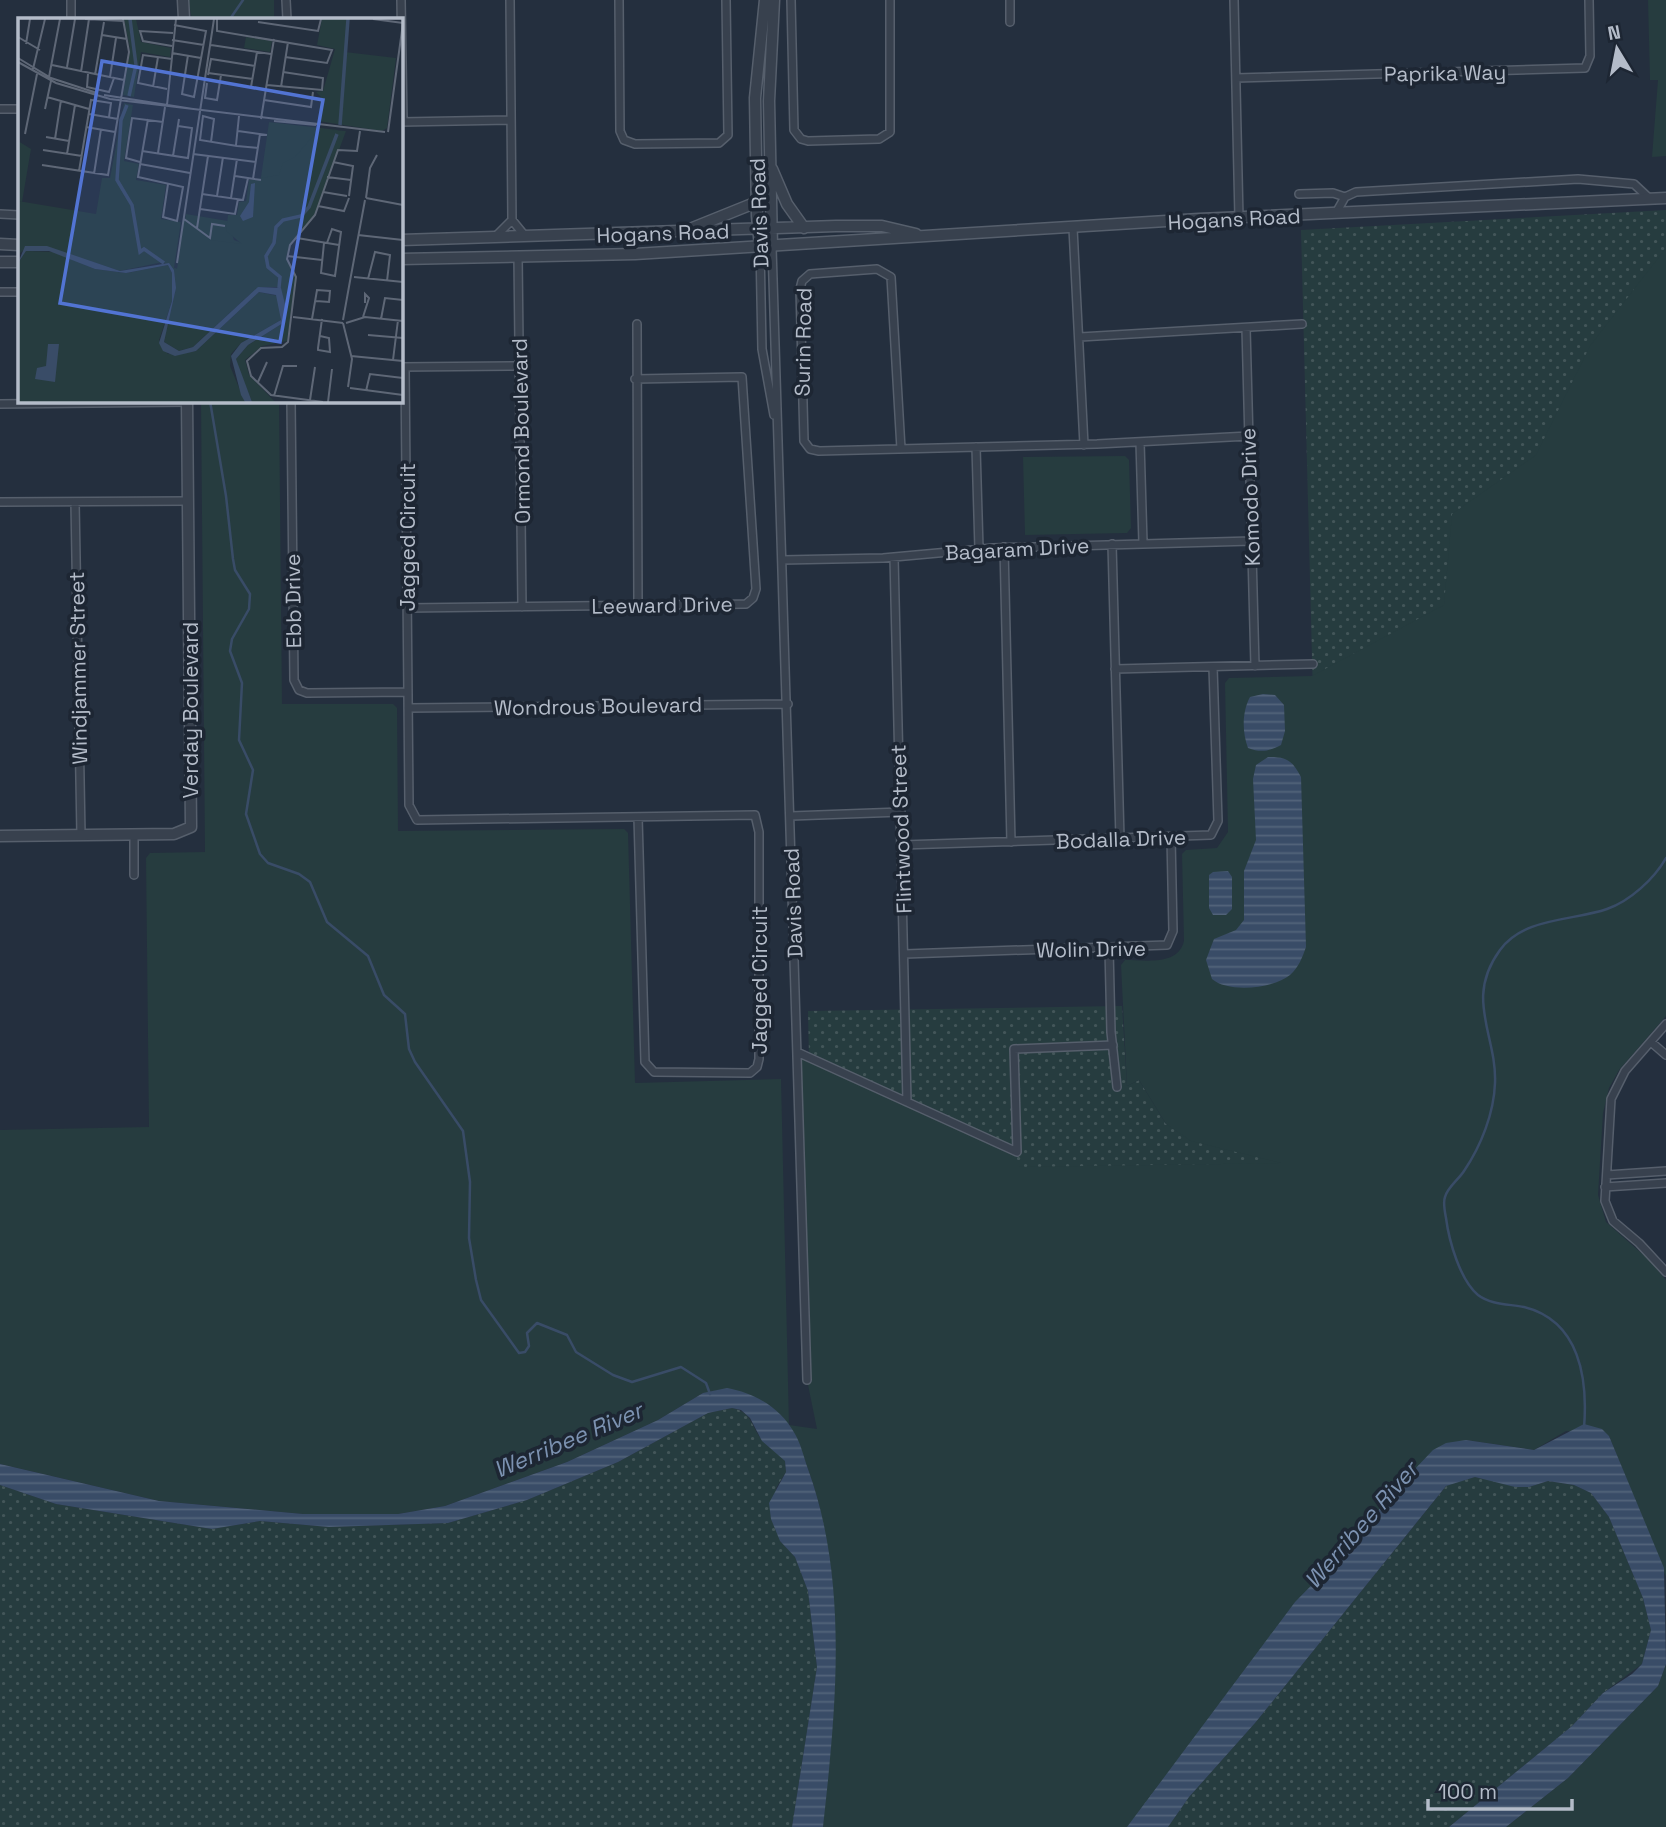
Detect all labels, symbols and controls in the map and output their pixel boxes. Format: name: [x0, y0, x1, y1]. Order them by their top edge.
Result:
north arrow: [1582, 14, 1652, 84]
inset map: [18, 18, 402, 402]
text: N: [1606, 19, 1623, 46]
street label: Paprika Way: [1384, 58, 1506, 88]
street label: Davis Road: [744, 158, 774, 268]
street label: Hogans Road: [1167, 202, 1301, 236]
street label: Hogans Road: [596, 217, 730, 249]
street label: Surin Road: [789, 287, 817, 397]
street label: Ormond Boulevard: [506, 338, 536, 524]
street label: Komodo Drive: [1234, 427, 1266, 567]
street label: Jagged Circuit: [394, 463, 421, 611]
street label: Bagaram Drive: [944, 532, 1090, 566]
street label: Ebb Drive: [279, 553, 307, 649]
street label: Windjammer Street: [63, 571, 93, 765]
street label: Leeward Drive: [591, 590, 733, 620]
street label: Verday Boulevard: [177, 622, 204, 798]
street label: Wondrous Boulevard: [494, 691, 702, 721]
street label: Flintwood Street: [885, 744, 917, 914]
street label: Bodalla Drive: [1055, 823, 1187, 855]
street label: Davis Road: [778, 848, 808, 958]
street label: Jagged Circuit: [746, 906, 773, 1054]
street label: Wolin Drive: [1036, 935, 1146, 963]
water label: Werribee River: [489, 1394, 649, 1485]
water label: Werribee River: [1298, 1454, 1426, 1595]
scale bar: [1428, 1768, 1572, 1812]
text: 100 m: [1438, 1778, 1497, 1805]

